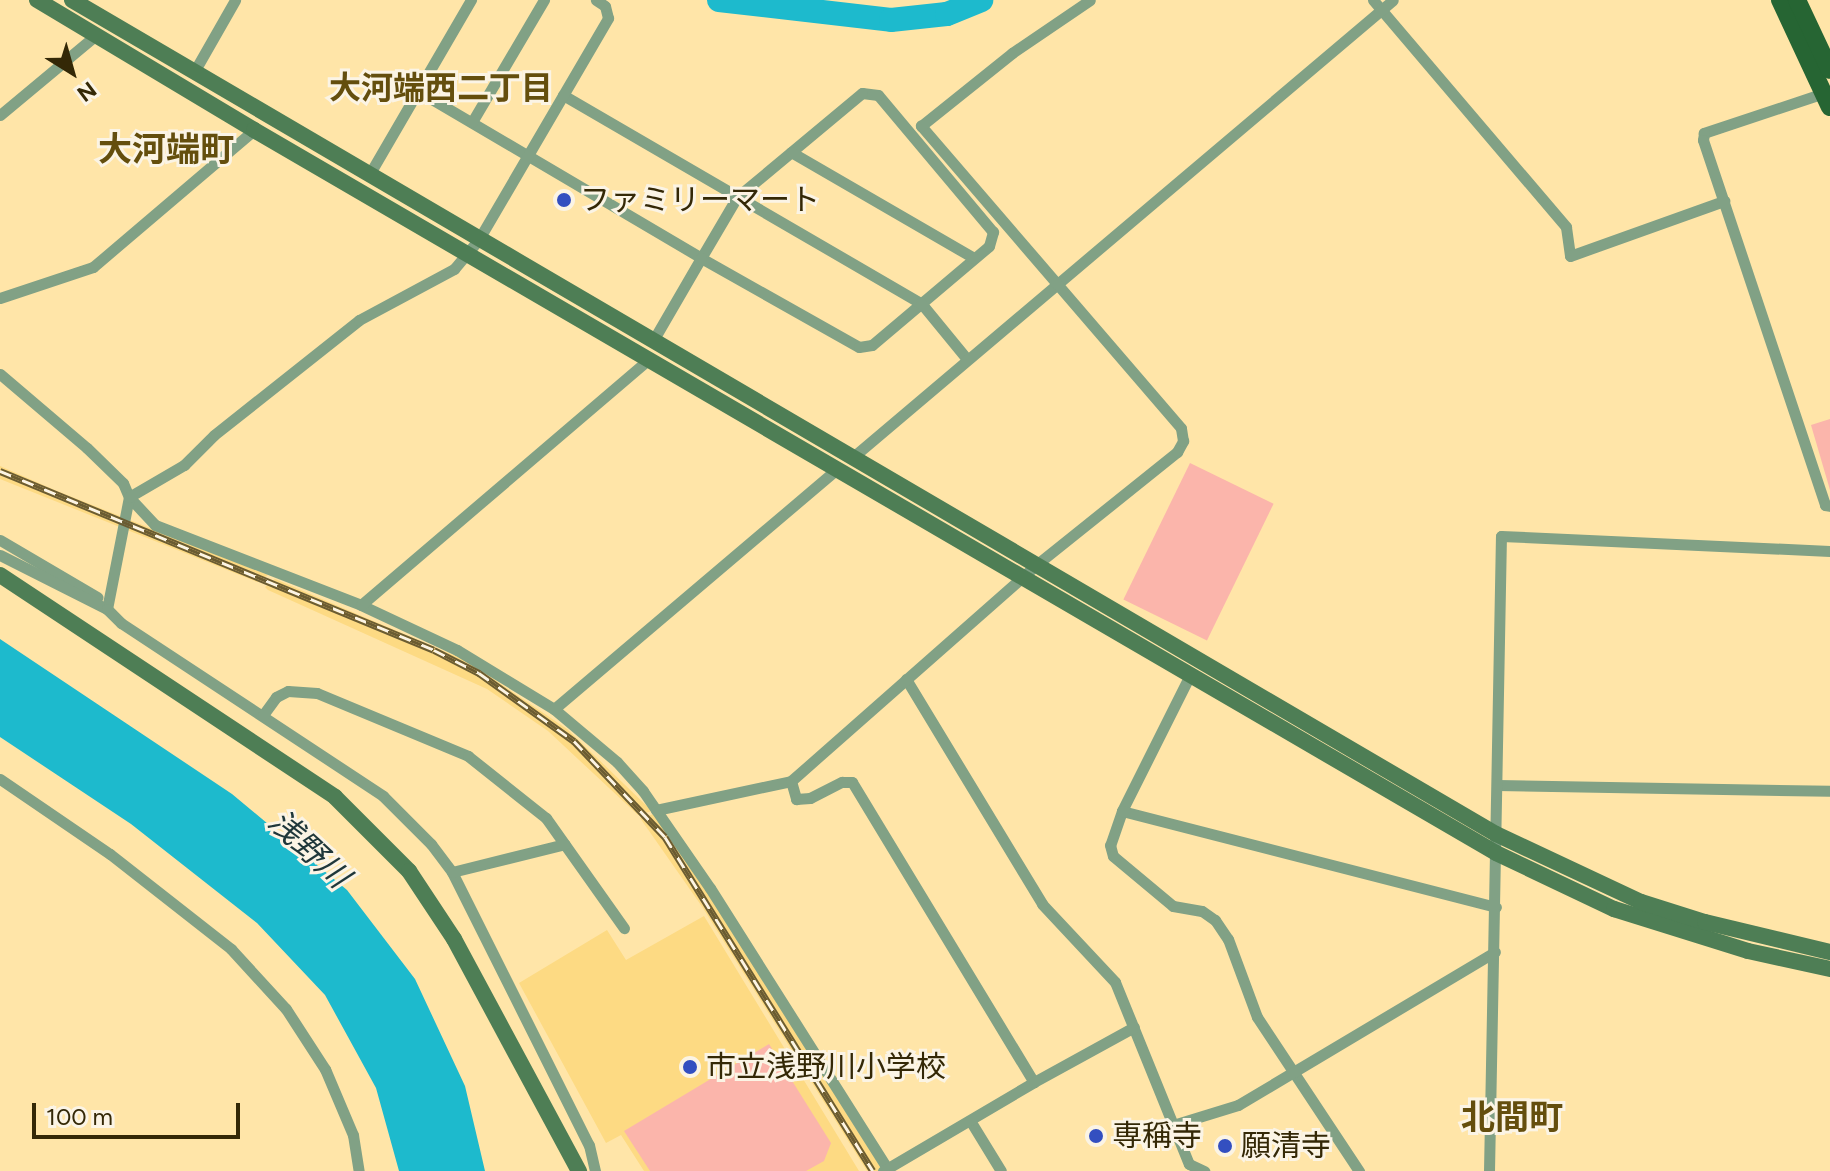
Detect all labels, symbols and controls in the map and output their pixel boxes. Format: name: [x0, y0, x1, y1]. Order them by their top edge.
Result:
north arrow: [32, 32, 112, 112]
district label: 大河端西二丁目: [329, 69, 553, 107]
text: N: [72, 76, 102, 107]
district label: 大河端町: [98, 130, 234, 170]
place label: ファミリーマート: [580, 182, 820, 218]
marker: ファミリーマート: [555, 191, 573, 209]
water label: 浅野川: [261, 802, 357, 896]
place label: 市立浅野川小学校: [706, 1049, 946, 1085]
marker: 市立浅野川小学校: [681, 1058, 699, 1076]
scale bar: [36, 1087, 244, 1137]
district label: 北間町: [1461, 1098, 1563, 1138]
text: 100 m: [46, 1102, 113, 1131]
place label: 専稱寺: [1112, 1118, 1202, 1154]
marker: 専稱寺: [1087, 1127, 1105, 1145]
place label: 願清寺: [1241, 1128, 1331, 1164]
marker: 願清寺: [1216, 1137, 1234, 1155]

